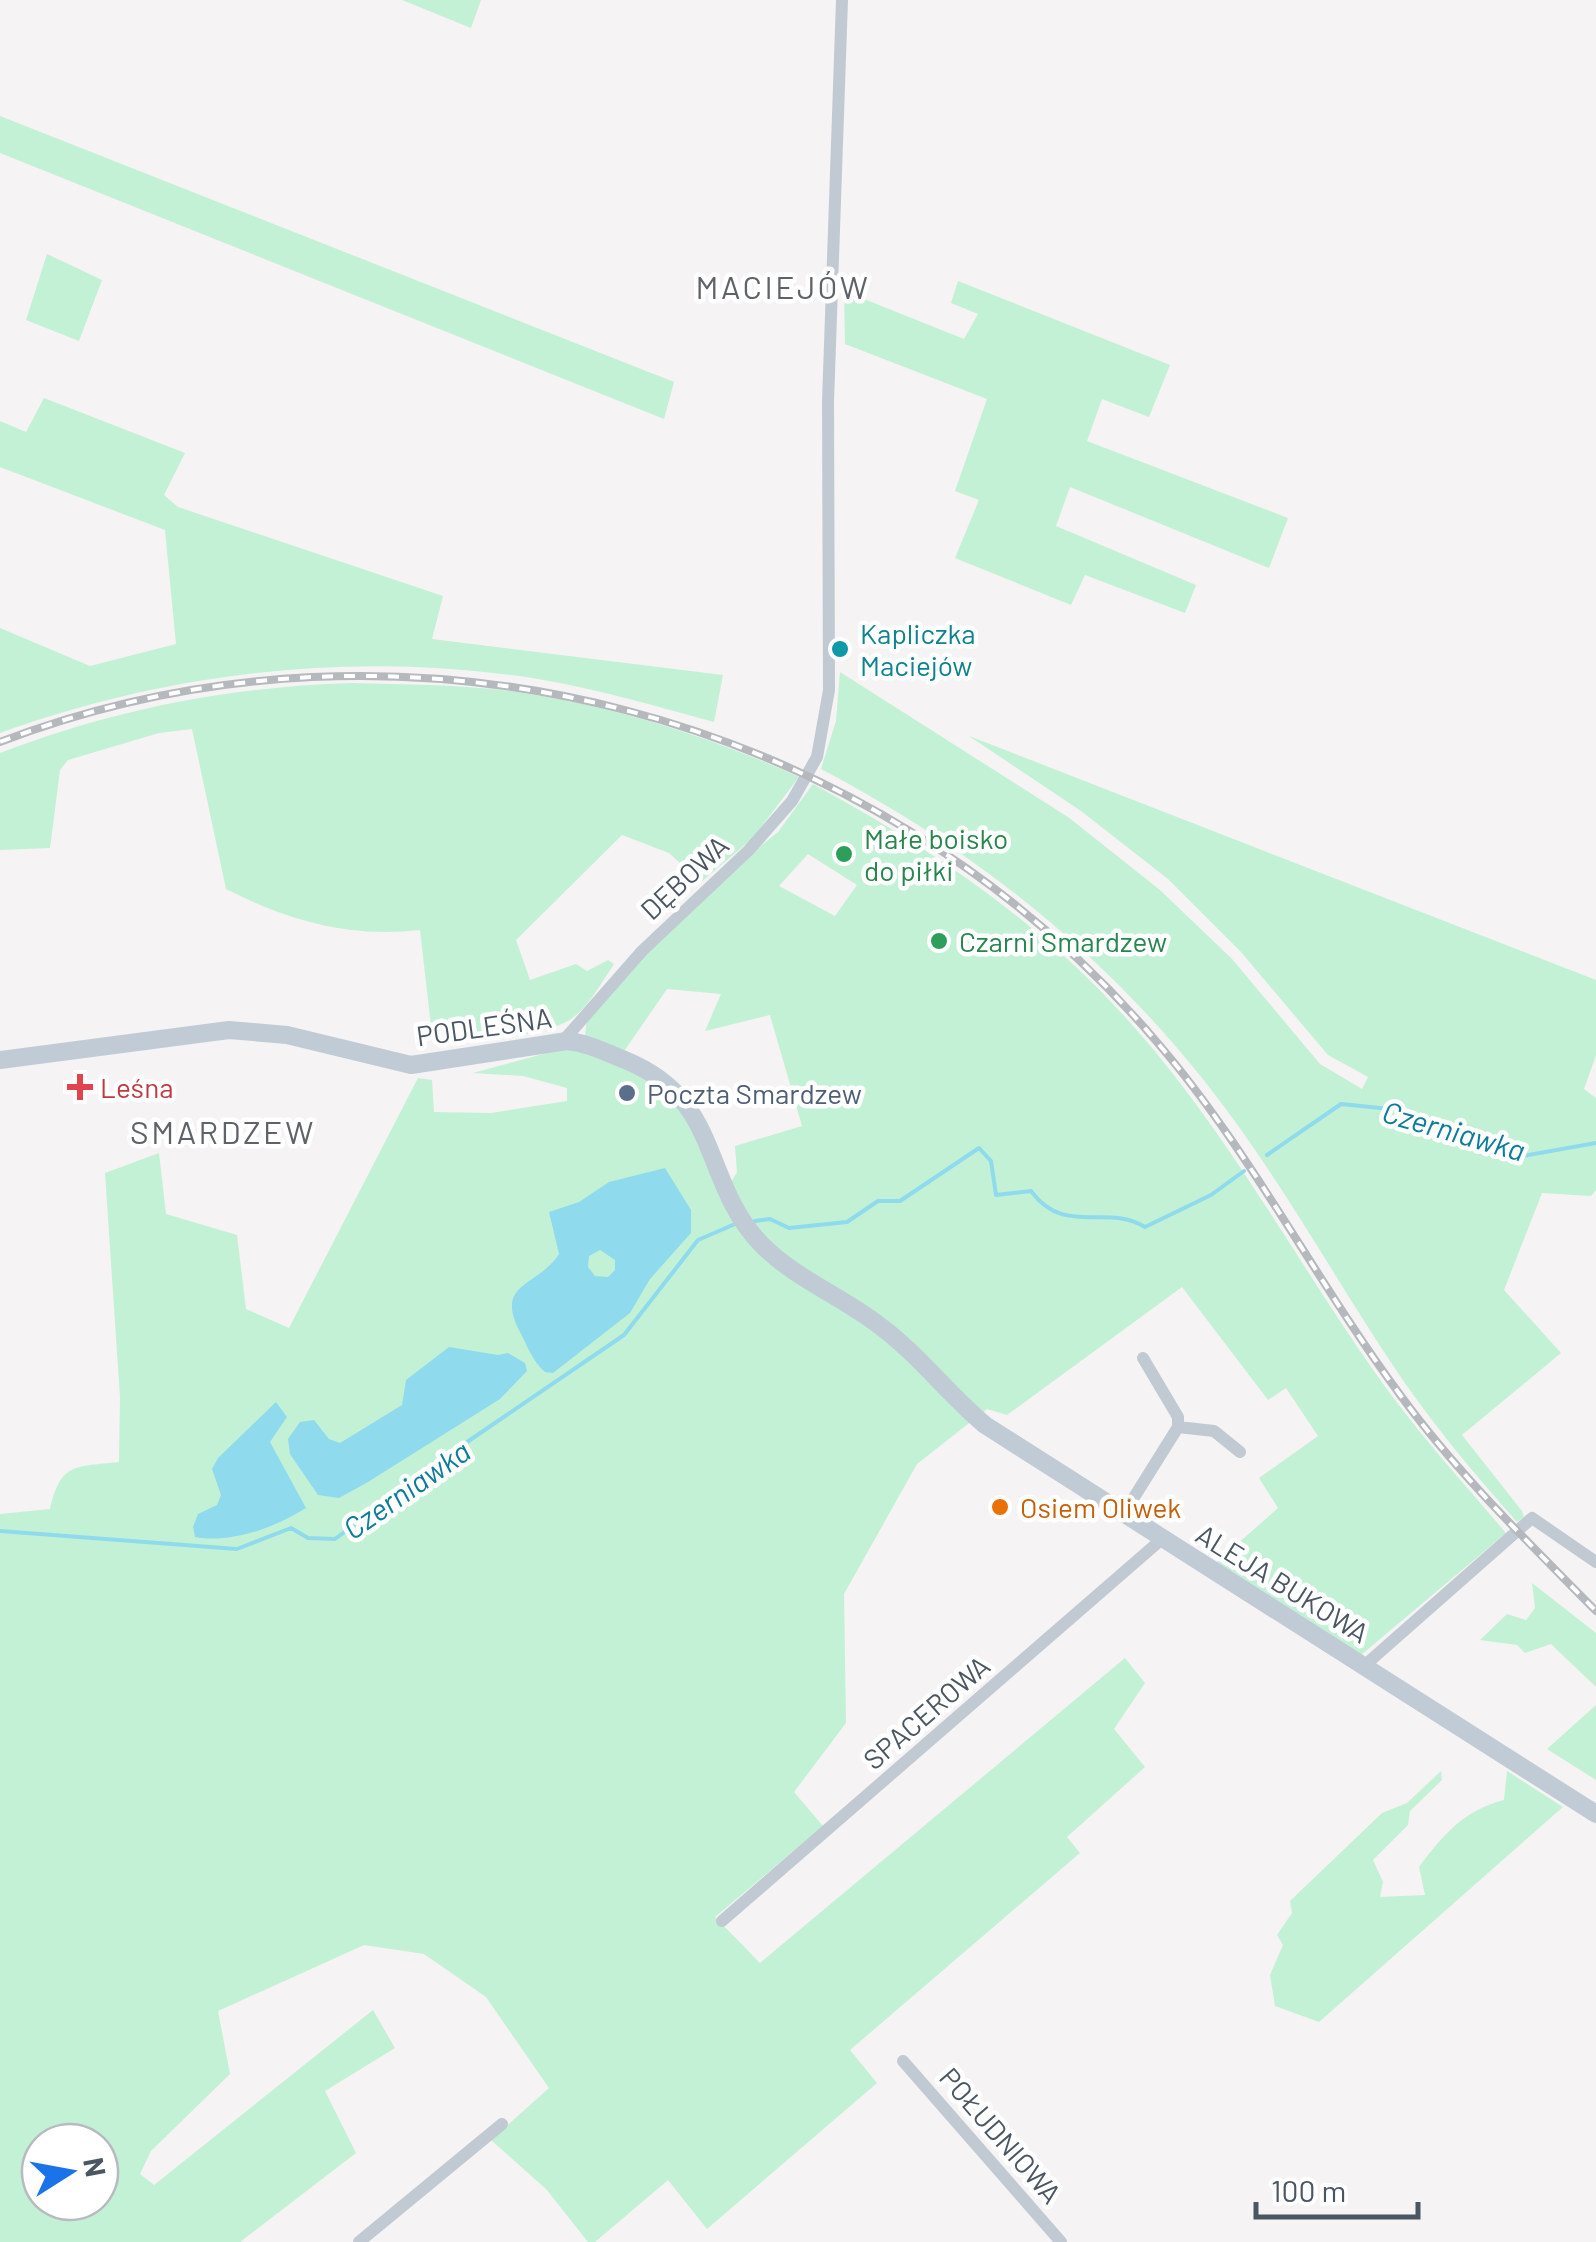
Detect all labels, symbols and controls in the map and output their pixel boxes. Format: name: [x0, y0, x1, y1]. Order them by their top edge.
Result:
district label: MACIEJÓW: [696, 267, 870, 305]
place label: Kapliczka Maciejów: [860, 616, 976, 682]
marker: Kapliczka Maciejów: [829, 638, 851, 660]
place label: Małe boisko do piłki: [864, 821, 1008, 887]
street label: DĘBOWA: [633, 828, 735, 926]
marker: Małe boisko do piłki: [833, 843, 855, 865]
place label: Czarni Smardzew: [959, 924, 1167, 958]
marker: Czarni Smardzew: [928, 930, 950, 952]
street label: PODLEŚNA: [414, 1000, 554, 1052]
place label: Leśna: [100, 1070, 174, 1104]
marker: Leśna: [69, 1076, 91, 1098]
place label: Poczta Smardzew: [647, 1076, 862, 1110]
marker: Poczta Smardzew: [616, 1082, 638, 1104]
water label: Czerniawka: [1379, 1092, 1529, 1168]
district label: SMARDZEW: [130, 1112, 316, 1150]
water label: Czerniawka: [336, 1432, 476, 1546]
place label: Osiem Oliwek: [1020, 1490, 1181, 1524]
marker: Osiem Oliwek: [989, 1496, 1011, 1518]
street label: ALEJA BUKOWA: [1190, 1516, 1376, 1650]
street label: SPACEROWA: [856, 1648, 996, 1776]
street label: POŁUDNIOWA: [933, 2060, 1069, 2210]
north arrow: [20, 2122, 120, 2222]
text: N: [77, 2155, 114, 2179]
scale bar: [1256, 2157, 1418, 2219]
text: 100 m: [1271, 2172, 1346, 2208]

